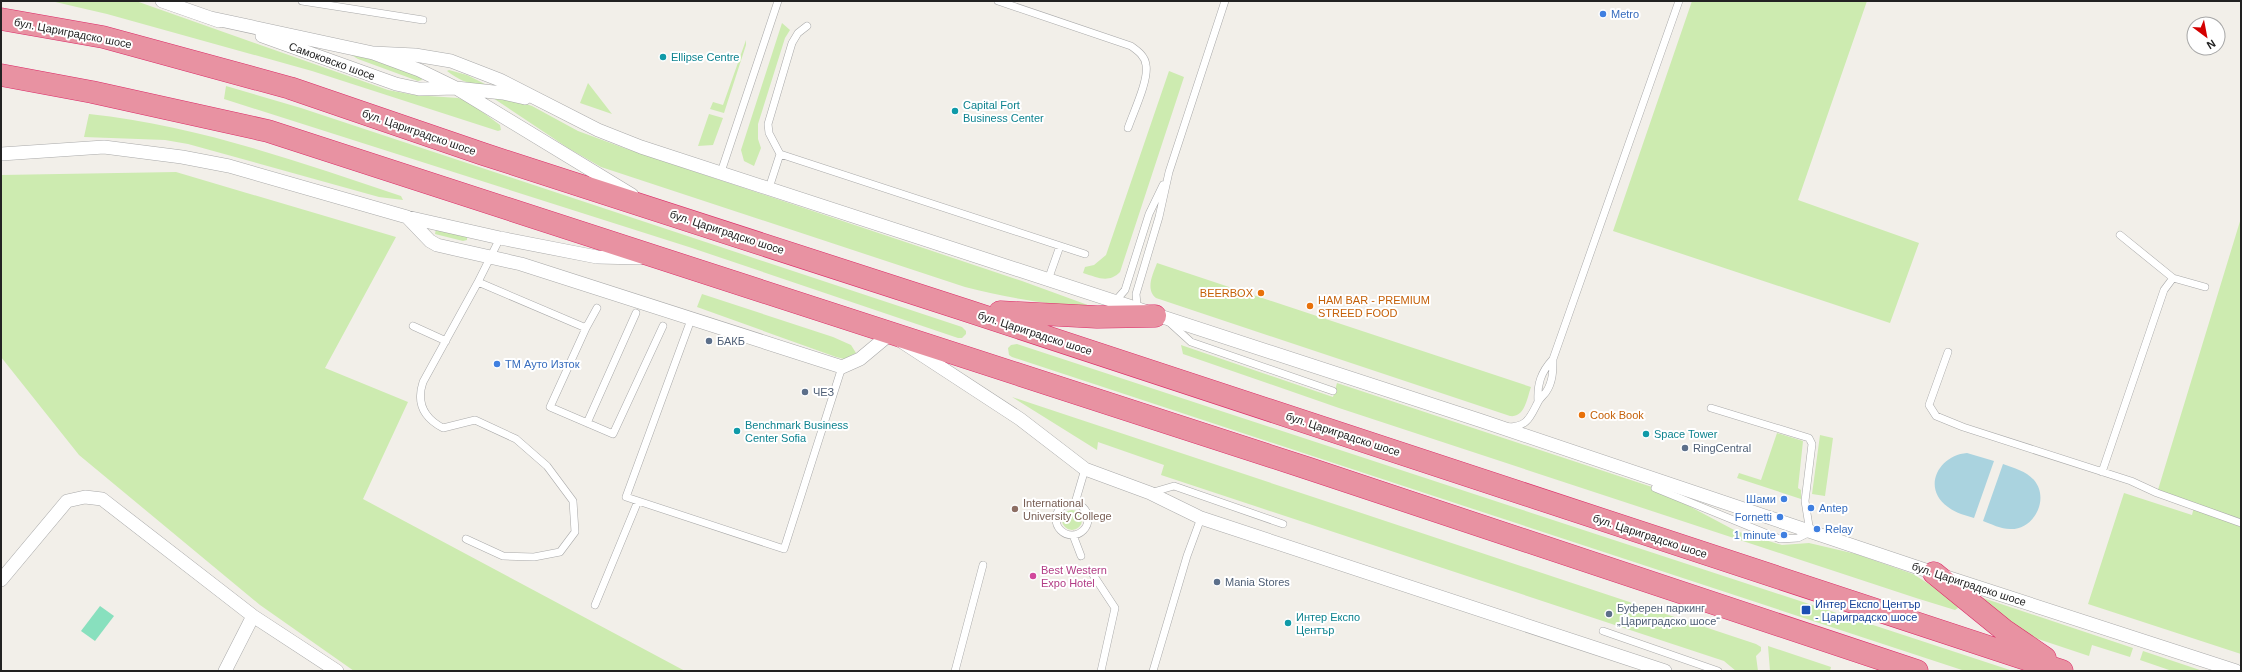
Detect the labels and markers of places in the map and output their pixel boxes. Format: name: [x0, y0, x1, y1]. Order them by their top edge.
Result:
place label: Metro: [1611, 8, 1639, 20]
marker: Metro: [1598, 9, 1608, 19]
place label: Ellipse Centre: [671, 51, 739, 63]
marker: Ellipse Centre: [658, 52, 668, 62]
place label: Capital Fort Business Center: [963, 99, 1044, 124]
marker: Capital Fort Business Center: [950, 106, 960, 116]
place label: BEERBOX: [1200, 287, 1254, 299]
marker: BEERBOX: [1256, 288, 1266, 298]
place label: HAM BAR - PREMIUM STREED FOOD: [1318, 294, 1430, 319]
marker: HAM BAR - PREMIUM STREED FOOD: [1305, 301, 1315, 311]
place label: БАКБ: [717, 335, 745, 347]
marker: БАКБ: [704, 336, 714, 346]
place label: ТМ Ауто Изток: [505, 358, 580, 370]
marker: ТМ Ауто Изток: [492, 359, 502, 369]
place label: ЧЕЗ: [813, 386, 834, 398]
marker: ЧЕЗ: [800, 387, 810, 397]
place label: Cook Book: [1590, 409, 1644, 421]
marker: Cook Book: [1577, 410, 1587, 420]
place label: Benchmark Business Center Sofia: [745, 419, 849, 444]
marker: Benchmark Business Center Sofia: [732, 426, 742, 436]
place label: Space Tower: [1654, 428, 1718, 440]
marker: Space Tower: [1641, 429, 1651, 439]
place label: RingCentral: [1693, 442, 1751, 454]
marker: RingCentral: [1680, 443, 1690, 453]
place label: Шами: [1746, 493, 1776, 505]
marker: Шами: [1779, 494, 1789, 504]
place label: International University College: [1023, 497, 1112, 522]
place label: Antep: [1819, 502, 1848, 514]
marker: Antep: [1806, 503, 1816, 513]
marker: International University College: [1010, 504, 1020, 514]
place label: Fornetti: [1735, 511, 1772, 523]
marker: Fornetti: [1775, 512, 1785, 522]
place label: Relay: [1825, 523, 1854, 535]
marker: Relay: [1812, 524, 1822, 534]
place label: 1 minute: [1734, 529, 1776, 541]
marker: 1 minute: [1779, 530, 1789, 540]
place label: Best Western Expo Hotel: [1041, 564, 1107, 589]
marker: Best Western Expo Hotel: [1028, 571, 1038, 581]
place label: Mania Stores: [1225, 576, 1290, 588]
marker: Mania Stores: [1212, 577, 1222, 587]
place label: Интер Експо Център - Цариградско шосе: [1815, 598, 1920, 623]
place label: Буферен паркинг „Цариградско шосе“: [1617, 602, 1720, 627]
marker: Интер Експо Център - Цариградско шосе: [1800, 604, 1812, 616]
marker: Буферен паркинг „Цариградско шосе“: [1604, 609, 1614, 619]
place label: Интер Експо Център: [1296, 611, 1360, 636]
marker: Интер Експо Център: [1283, 618, 1293, 628]

